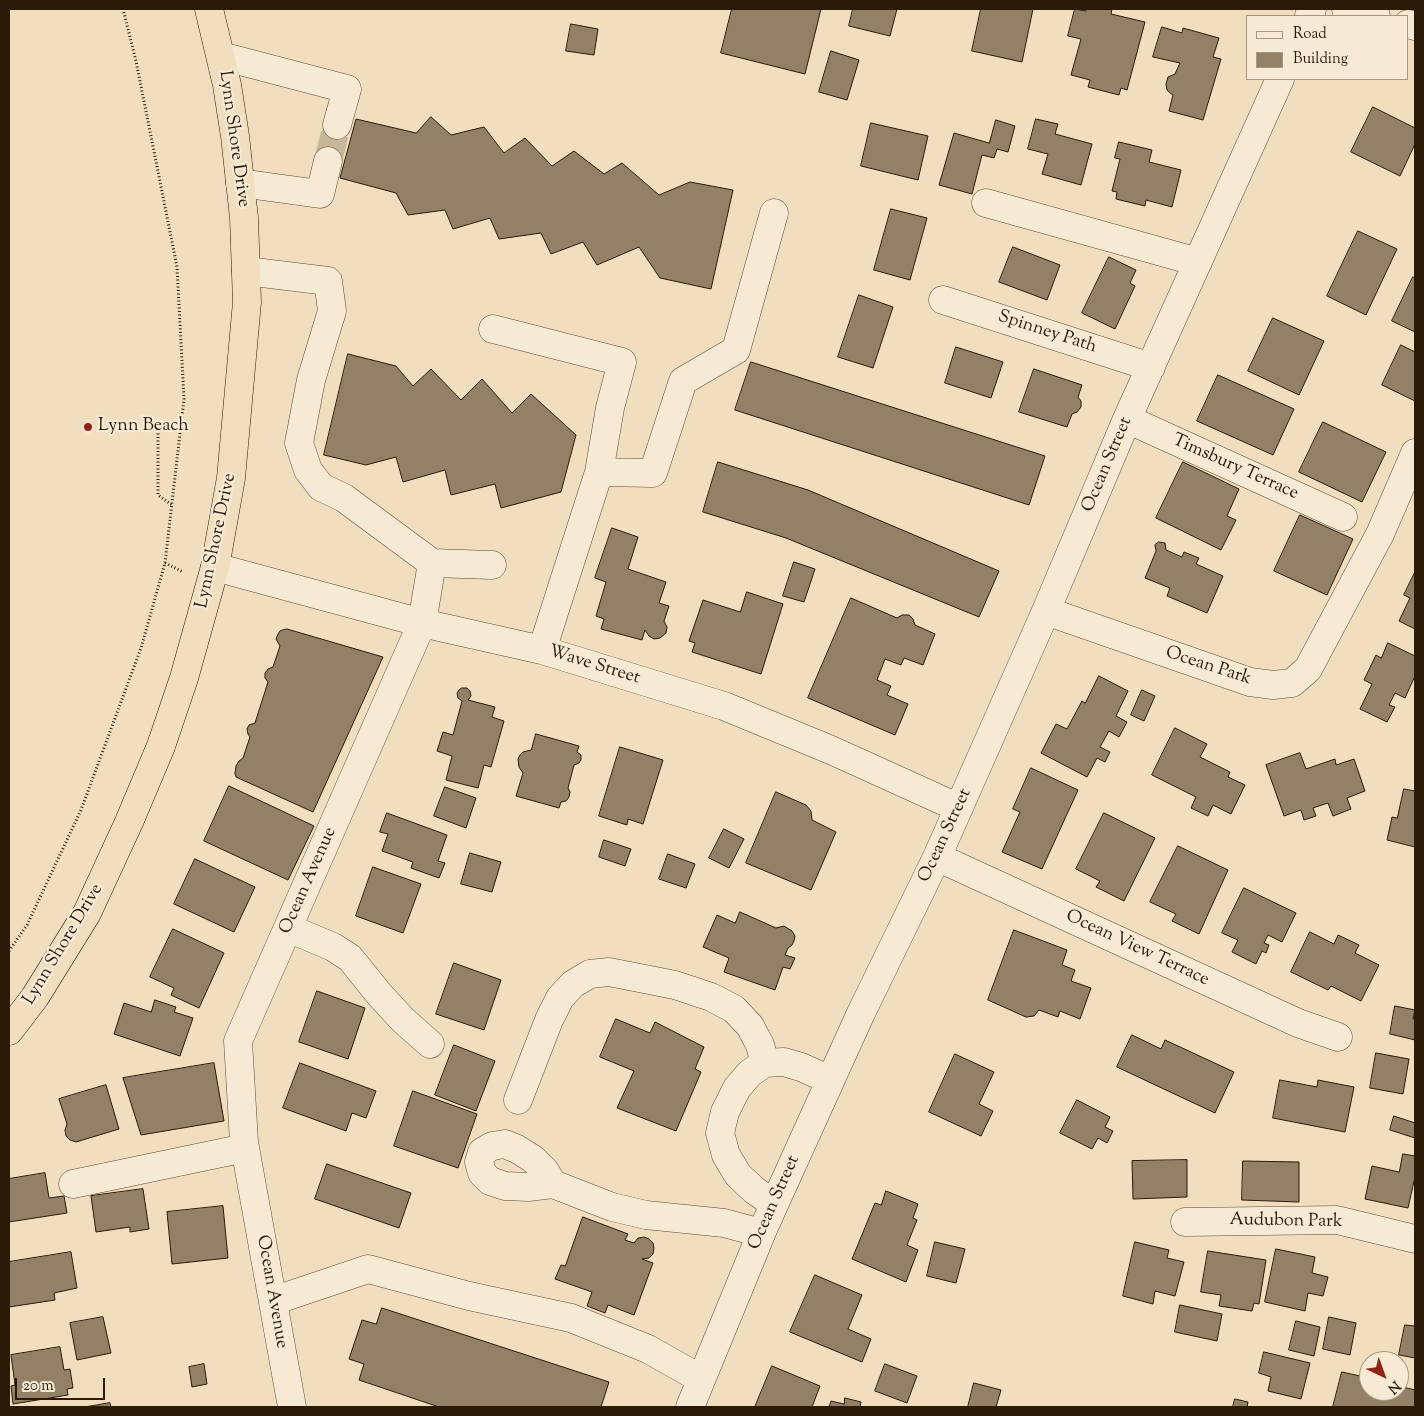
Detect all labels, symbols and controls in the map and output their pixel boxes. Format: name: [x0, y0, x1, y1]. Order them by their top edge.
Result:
legend: [1246, 15, 1409, 80]
text: Road: [1293, 24, 1327, 45]
text: Building: [1293, 49, 1348, 70]
street label: Lynn Shore Drive: [213, 69, 253, 209]
street label: Spinney Path: [995, 307, 1099, 359]
street label: Ocean Street: [1078, 414, 1138, 516]
place label: Lynn Beach: [98, 416, 189, 438]
marker: Lynn Beach: [82, 421, 94, 433]
street label: Timsbury Terrace: [1169, 430, 1301, 506]
street label: Lynn Shore Drive: [192, 471, 242, 611]
street label: Wave Street: [546, 642, 642, 690]
street label: Ocean Park: [1162, 643, 1254, 691]
street label: Ocean Street: [915, 786, 977, 886]
street label: Ocean Avenue: [276, 824, 342, 938]
street label: Lynn Shore Drive: [19, 880, 109, 1010]
street label: Ocean View Terrace: [1062, 906, 1212, 992]
street label: Ocean Street: [745, 1152, 805, 1254]
street label: Audubon Park: [1229, 1210, 1343, 1234]
street label: Ocean Avenue: [250, 1234, 292, 1350]
north arrow: [1359, 1351, 1409, 1401]
scale bar: [18, 1368, 108, 1400]
text: N: [1383, 1375, 1404, 1398]
text: 20 m: [23, 1376, 54, 1397]

